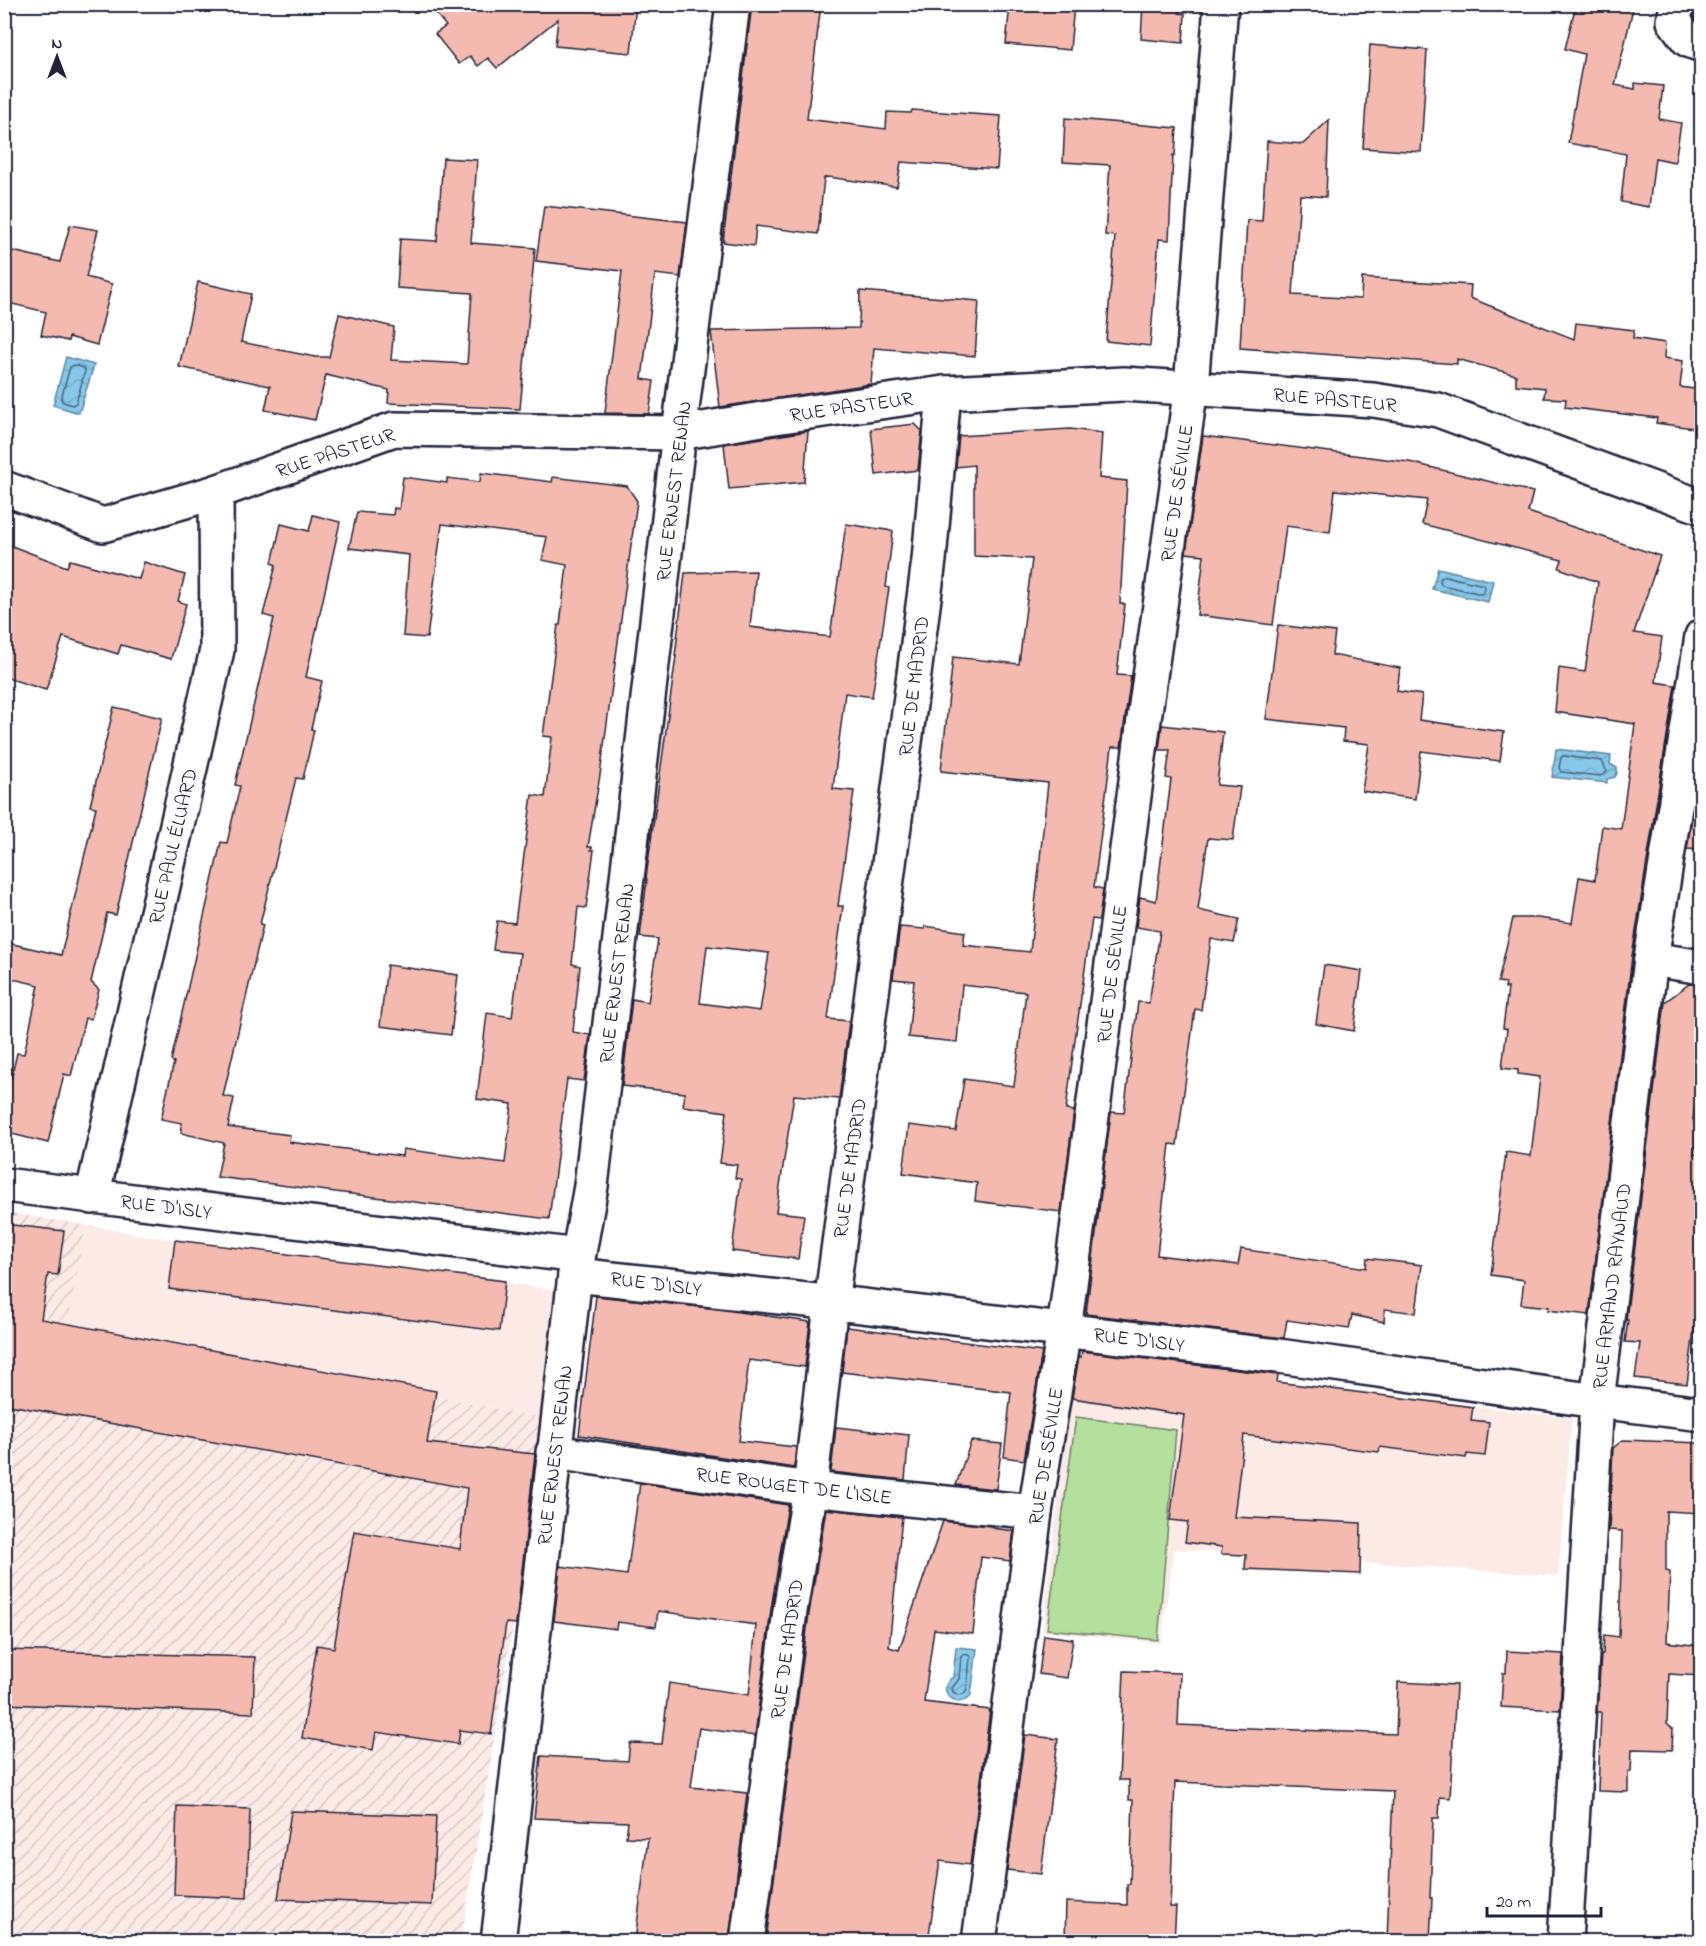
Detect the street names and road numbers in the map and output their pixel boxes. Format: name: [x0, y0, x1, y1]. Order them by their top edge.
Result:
street label: RUE PASTEUR: [1272, 382, 1399, 421]
street label: RUE PASTEUR: [788, 385, 916, 431]
street label: RUE ERNEST RENAN: [650, 400, 701, 583]
street label: RUE PASTEUR: [272, 421, 400, 487]
street label: RUE DE SÉVILLE: [1154, 423, 1202, 564]
street label: RUE DE MADRID: [892, 615, 938, 758]
street label: RUE PAUL ÉLUARD: [142, 766, 206, 927]
street label: RUE ERNEST RENAN: [593, 882, 644, 1065]
street label: RUE DE SÉVILLE: [1091, 904, 1136, 1045]
street label: RUE DE MADRID: [827, 1097, 876, 1240]
street label: RUE ARMAND RAYNAUD: [1586, 1182, 1641, 1391]
street label: RUE D'ISLY: [118, 1189, 213, 1228]
street label: RUE D'ISLY: [608, 1266, 703, 1305]
street label: RUE D'ISLY: [1091, 1322, 1186, 1361]
street label: RUE ERNEST RENAN: [531, 1364, 582, 1547]
street label: RUE DE SÉVILLE: [1022, 1386, 1073, 1527]
street label: RUE ROUGET DE L'ISLE: [694, 1461, 893, 1514]
street label: RUE DE MADRID: [764, 1578, 813, 1721]

